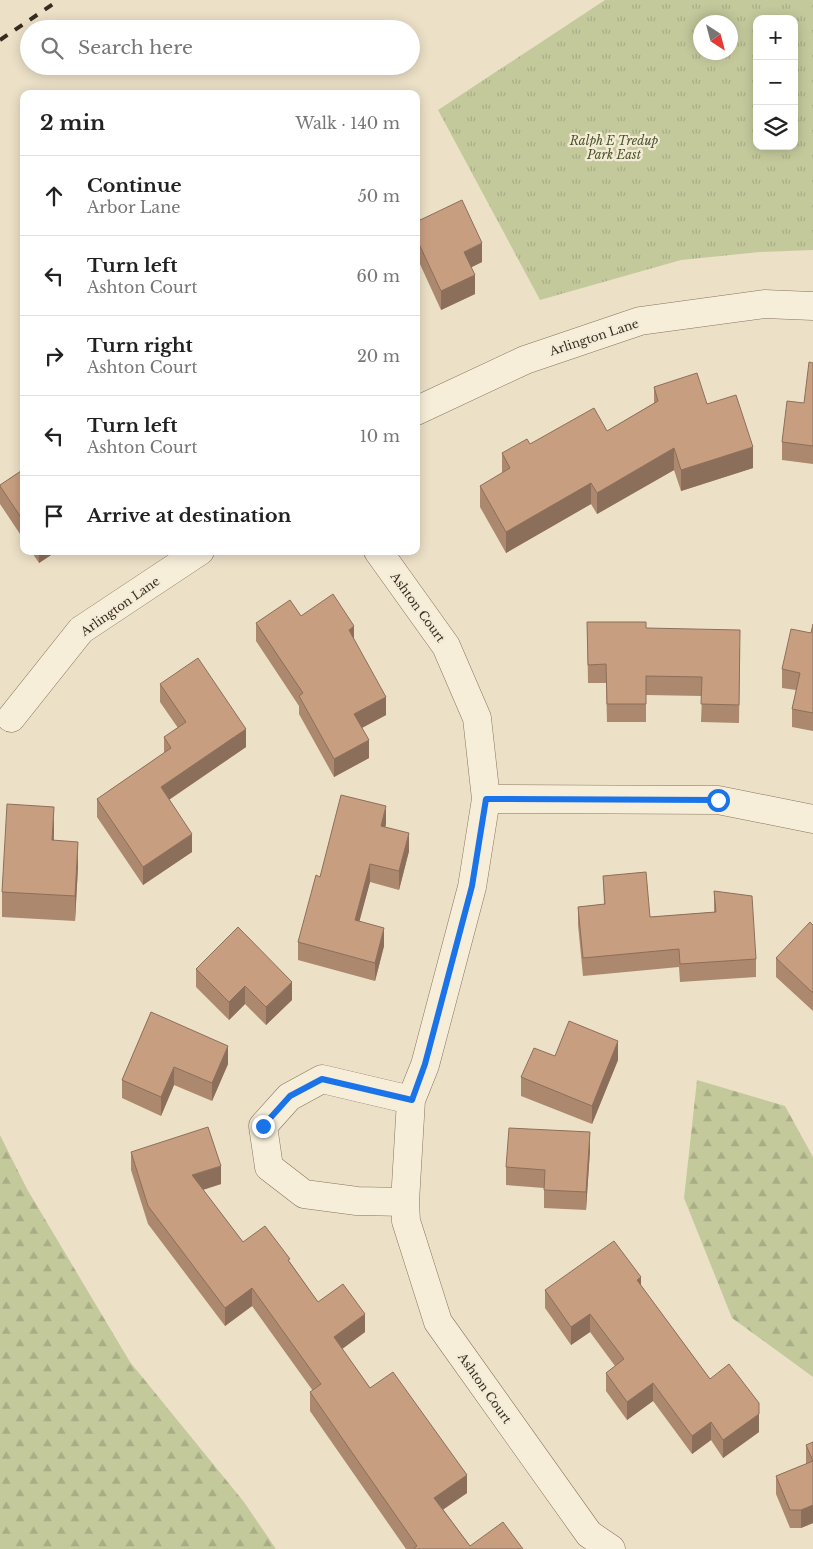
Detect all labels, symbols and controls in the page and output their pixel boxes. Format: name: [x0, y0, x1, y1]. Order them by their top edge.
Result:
north arrow: [693, 15, 738, 60]
map controls: [753, 15, 798, 150]
button: +: [753, 15, 798, 60]
search box: [20, 20, 420, 75]
icon: search: [38, 34, 66, 62]
text: Search here: [78, 36, 193, 59]
button: −: [753, 60, 798, 105]
button: layers: [753, 105, 798, 150]
text: 2 min: [40, 110, 105, 136]
text: Walk · 140 m: [295, 113, 400, 133]
park label: Ralph E Tredup Park East: [569, 133, 659, 162]
text: Continue: [87, 174, 182, 197]
icon: ahead: [40, 182, 68, 210]
text: 50 m: [358, 186, 400, 206]
text: Arbor Lane: [87, 197, 180, 217]
text: Turn left: [87, 254, 178, 277]
icon: left: [40, 262, 68, 290]
text: 60 m: [357, 266, 400, 286]
text: Ashton Court: [87, 277, 197, 297]
street label: Arlington Lane: [546, 315, 641, 359]
text: Turn right: [87, 334, 193, 357]
icon: right: [40, 342, 68, 370]
text: 20 m: [357, 346, 400, 366]
text: Ashton Court: [87, 357, 197, 377]
text: Turn left: [87, 414, 178, 437]
icon: left: [40, 422, 68, 450]
text: 10 m: [360, 426, 400, 446]
text: Ashton Court: [87, 437, 197, 457]
icon: arrive: [40, 502, 68, 530]
text: Arrive at destination: [87, 504, 291, 527]
street label: Ashton Court: [387, 568, 449, 645]
street label: Arlington Lane: [77, 573, 163, 639]
route start: [707, 789, 730, 812]
route end: [252, 1115, 275, 1138]
street label: Ashton Court: [455, 1349, 515, 1427]

